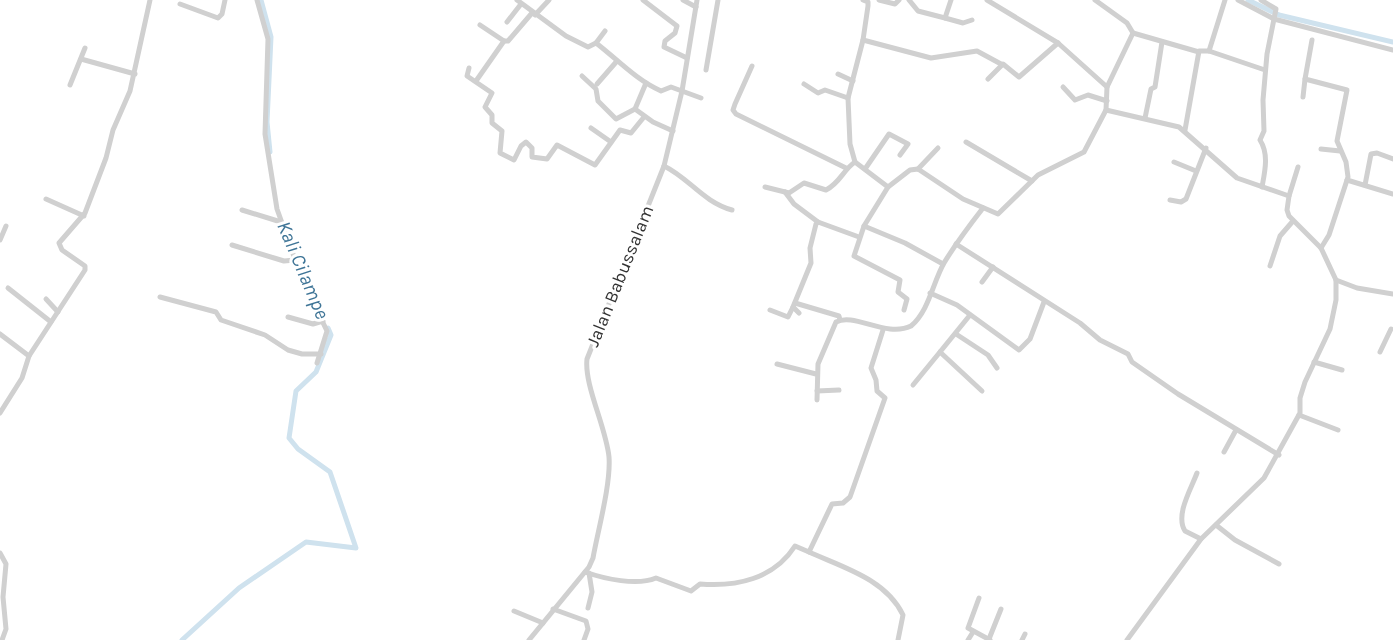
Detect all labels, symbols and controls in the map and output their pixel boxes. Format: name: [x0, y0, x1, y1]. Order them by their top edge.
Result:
street label: Jalan Babussalam: [582, 202, 658, 350]
water label: Kali Cilampe: [272, 218, 334, 322]

